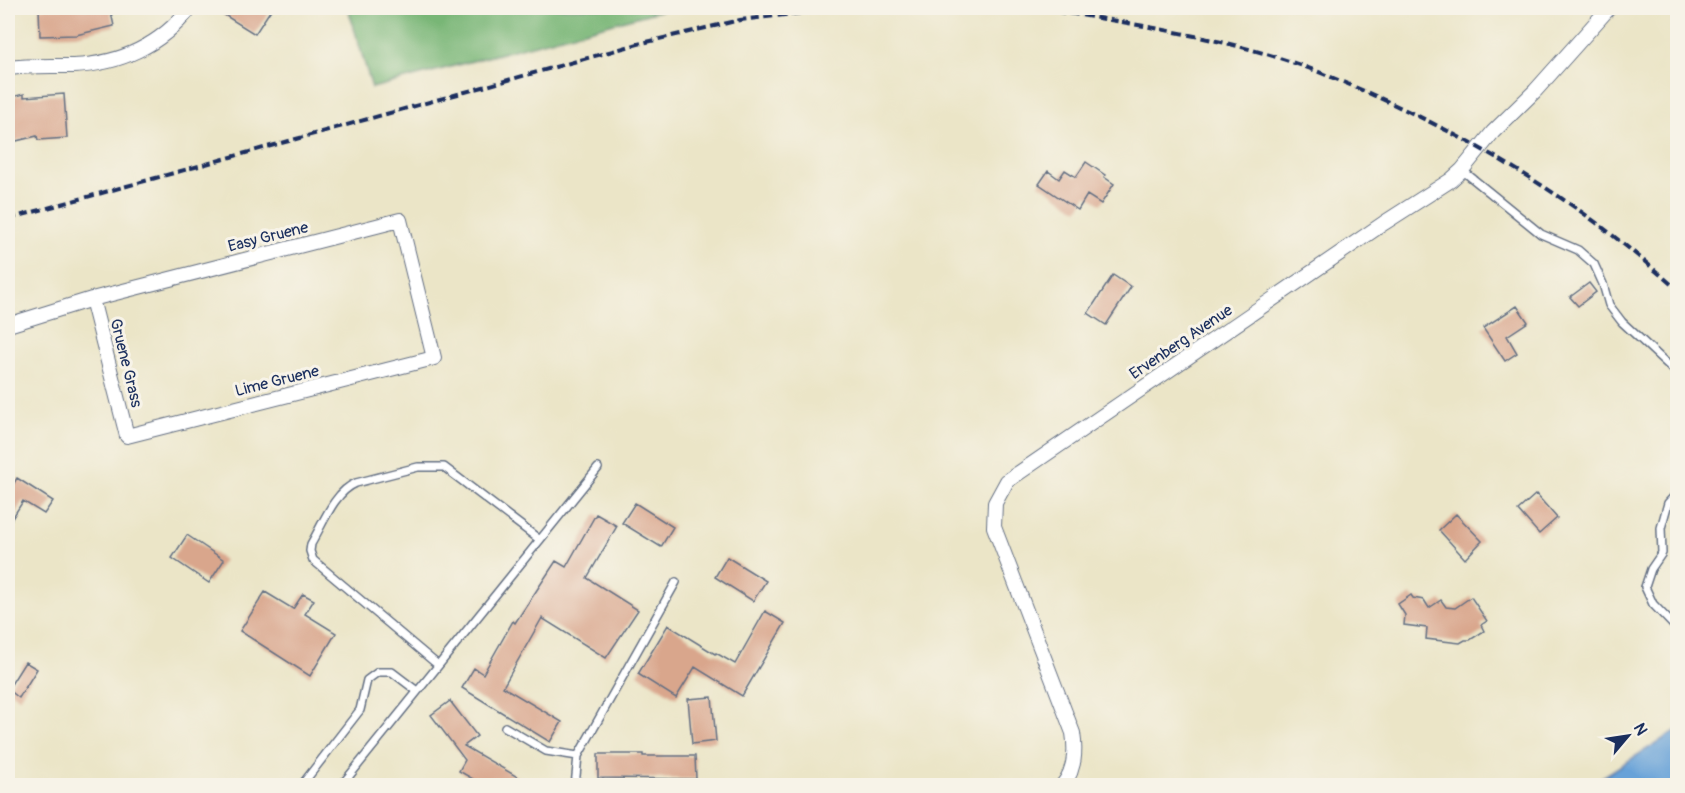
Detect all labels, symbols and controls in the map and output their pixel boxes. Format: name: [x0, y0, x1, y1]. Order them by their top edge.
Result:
street label: Easy Gruene: [226, 217, 310, 257]
street label: Ervenberg Avenue: [1126, 300, 1236, 384]
street label: Gruene Grass: [105, 317, 147, 409]
street label: Lime Gruene: [233, 361, 321, 401]
north arrow: [1598, 706, 1658, 766]
text: N: [1629, 720, 1652, 739]

